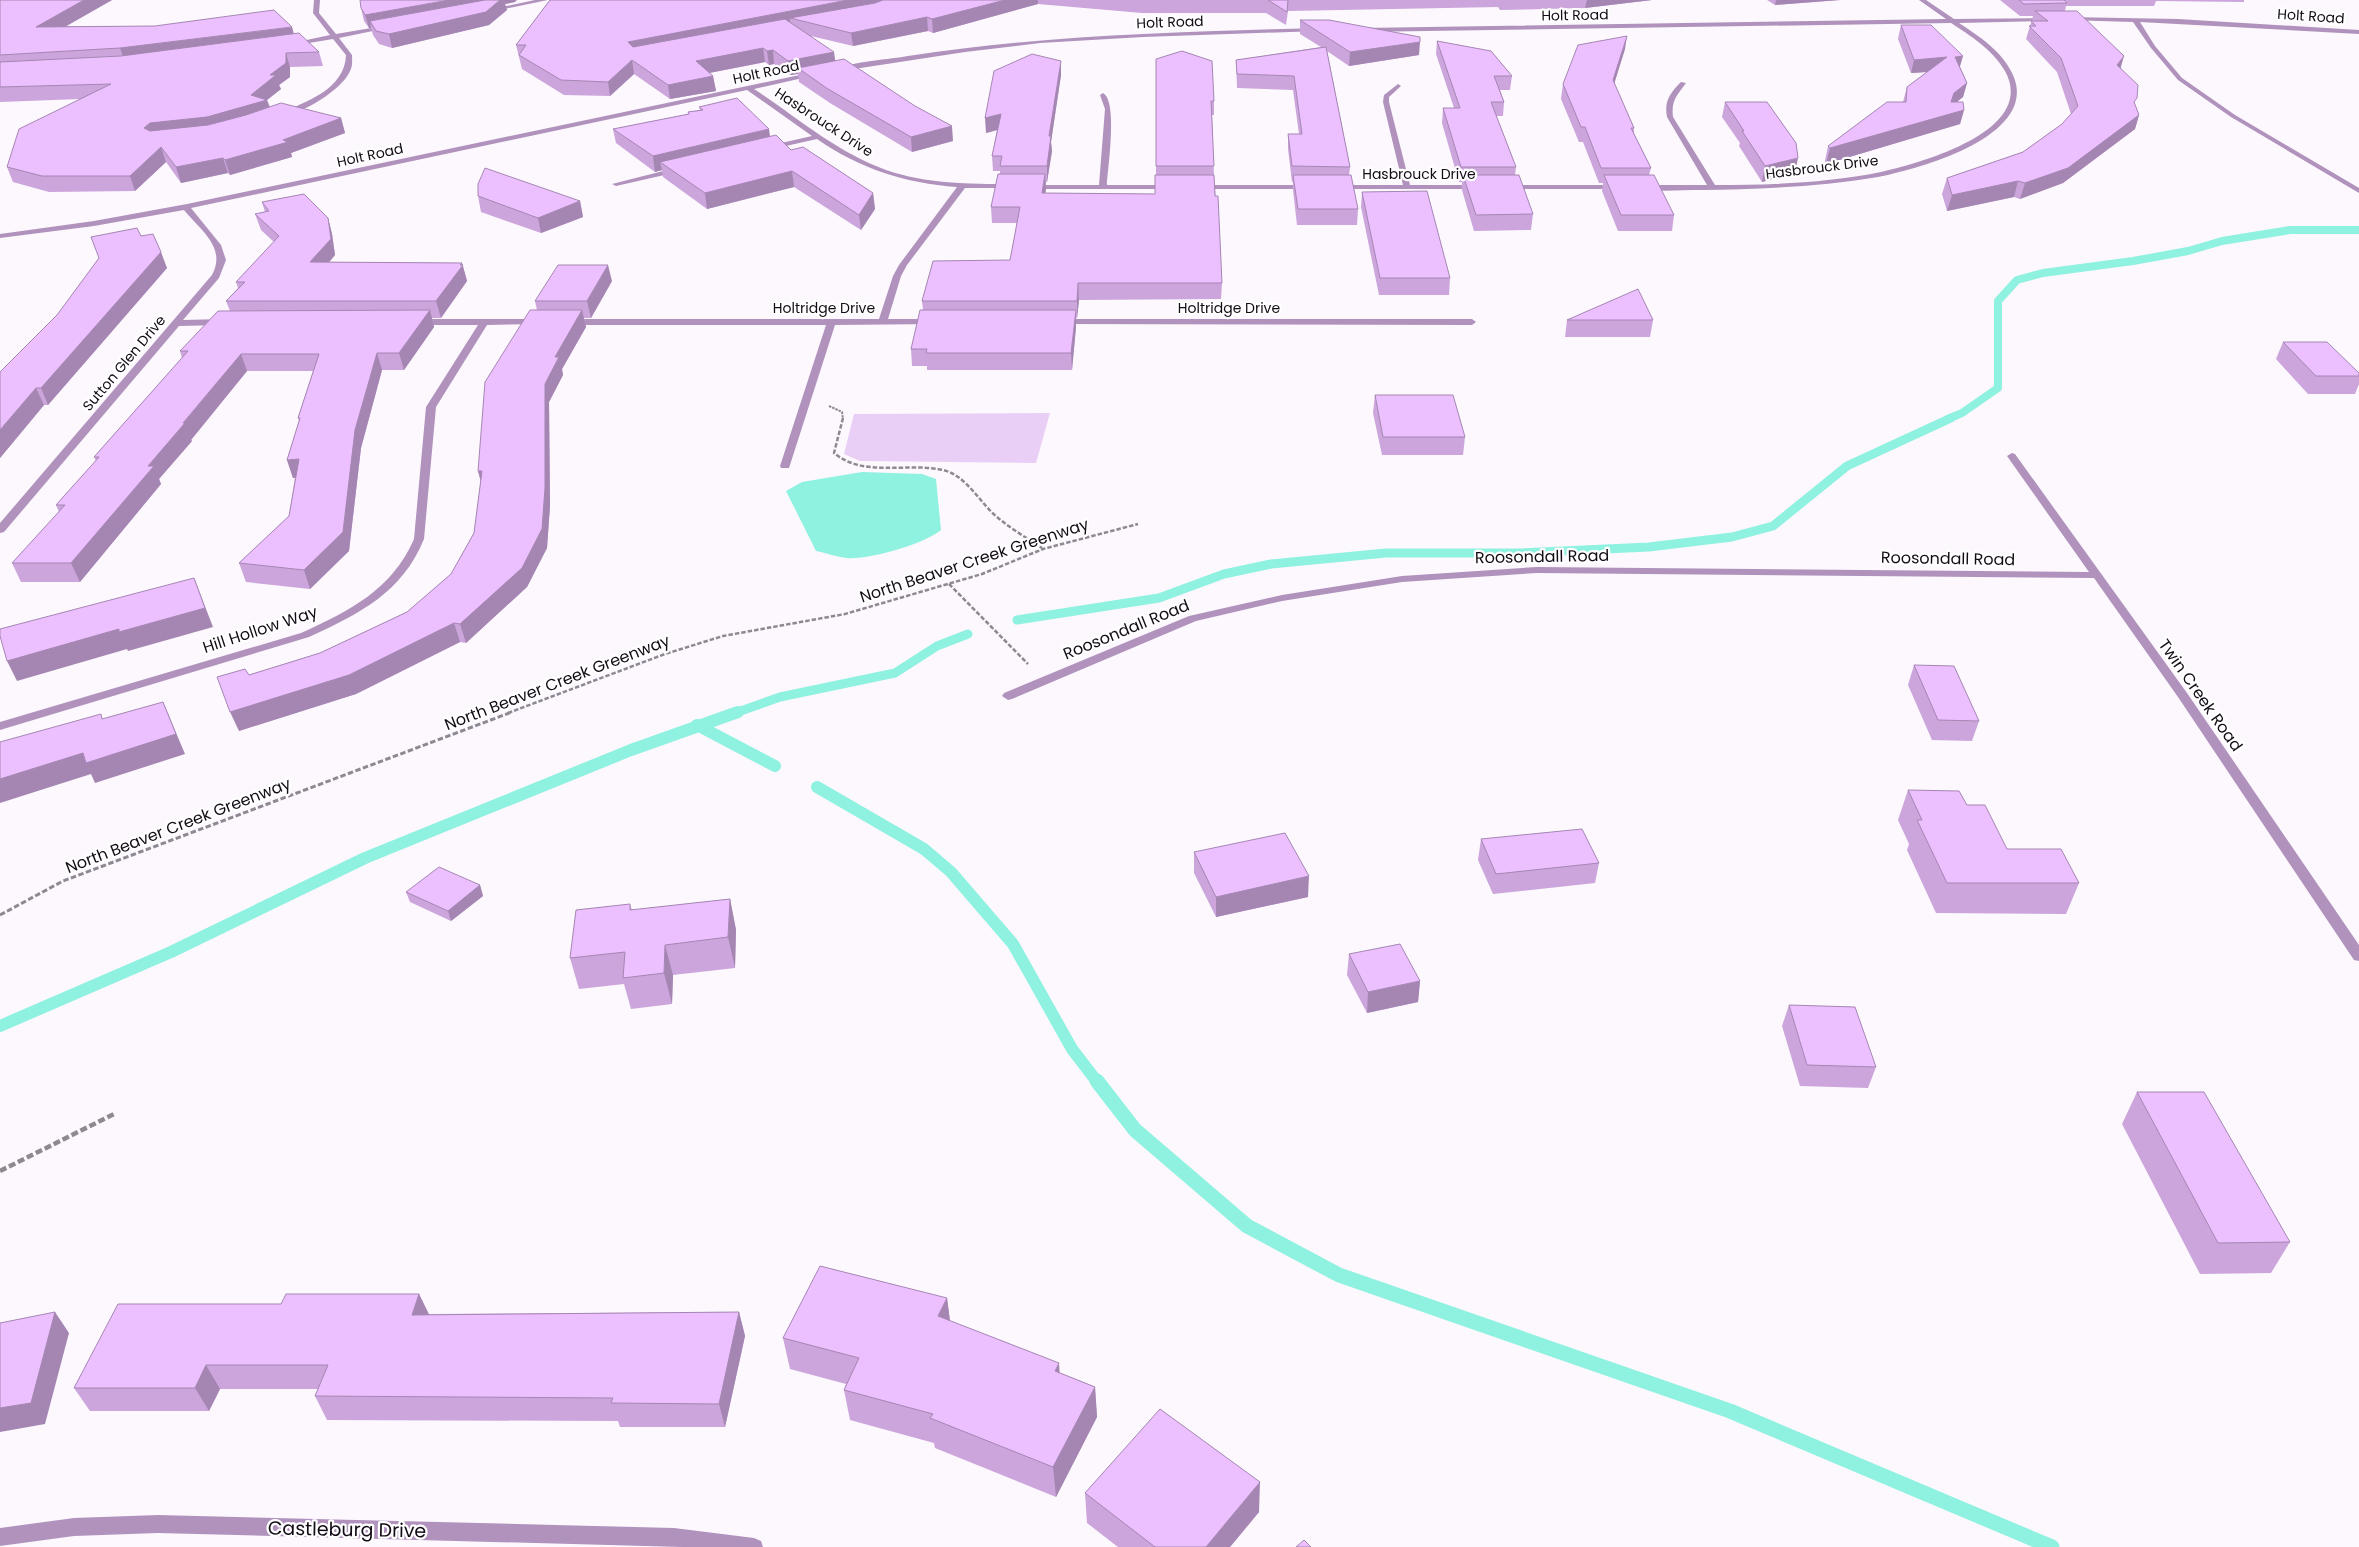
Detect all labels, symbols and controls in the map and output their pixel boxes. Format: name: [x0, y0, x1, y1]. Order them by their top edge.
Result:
street label: Holt Road: [1541, 4, 1609, 26]
street label: Holt Road: [2277, 4, 2345, 28]
street label: Holt Road: [1136, 11, 1204, 33]
street label: Holt Road: [731, 55, 801, 89]
street label: Hasbrouck Drive: [771, 83, 877, 161]
street label: Holt Road: [335, 138, 405, 172]
street label: Hasbrouck Drive: [1764, 150, 1880, 184]
street label: Hasbrouck Drive: [1362, 164, 1476, 184]
street label: Holtridge Drive: [773, 298, 875, 318]
street label: Holtridge Drive: [1178, 298, 1280, 318]
street label: Sutton Glen Drive: [78, 310, 170, 415]
street label: North Beaver Creek Greenway: [857, 513, 1092, 608]
street label: Roosondall Road: [1475, 544, 1609, 569]
street label: Roosondall Road: [1881, 546, 2015, 571]
street label: Roosondall Road: [1060, 594, 1193, 665]
street label: Hill Hollow Way: [200, 600, 320, 659]
street label: North Beaver Creek Greenway: [441, 629, 673, 736]
street label: Twin Creek Road: [2153, 634, 2248, 756]
street label: North Beaver Creek Greenway: [62, 772, 294, 879]
street label: Castleburg Drive: [268, 1515, 426, 1544]

